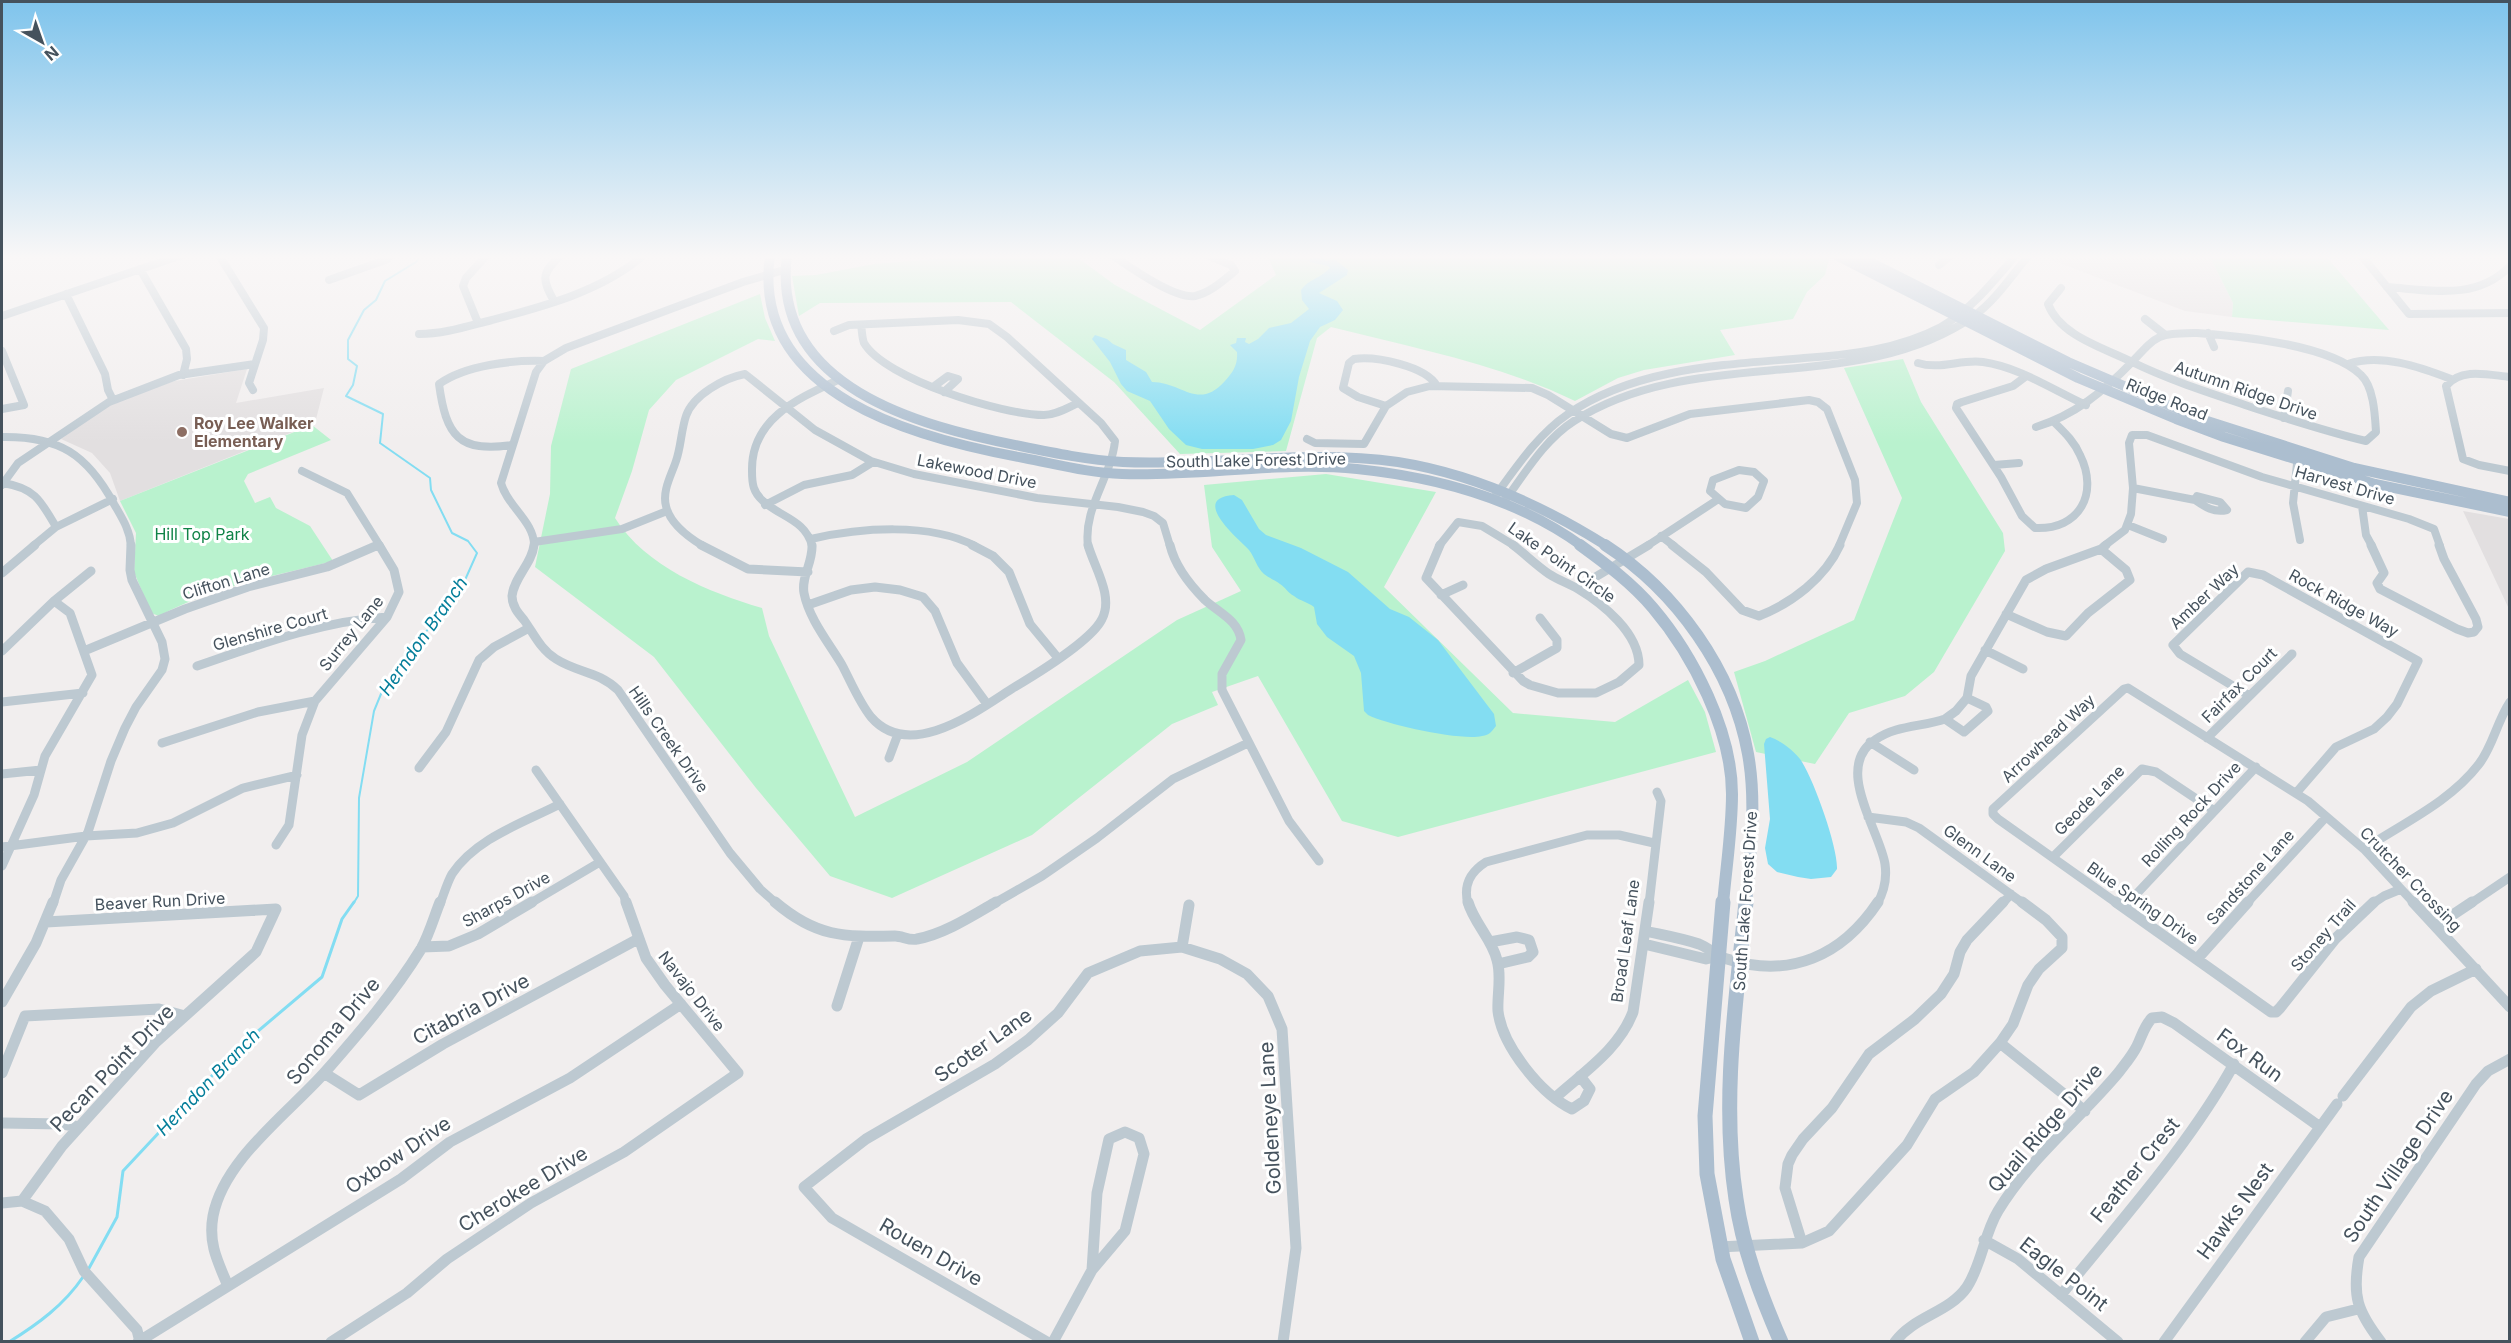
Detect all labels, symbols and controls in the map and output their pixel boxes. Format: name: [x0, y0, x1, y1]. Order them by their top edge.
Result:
north arrow: [12, 12, 72, 72]
text: N: [41, 42, 63, 65]
street label: Autumn Ridge Drive: [2172, 356, 2320, 424]
street label: Ridge Road: [2123, 374, 2211, 424]
place label: Roy Lee Walker Elementary: [194, 413, 314, 451]
marker: Roy Lee Walker Elementary: [175, 425, 189, 439]
street label: South Lake Forest Drive: [1166, 448, 1346, 472]
street label: Lakewood Drive: [915, 450, 1039, 492]
street label: Harvest Drive: [2293, 461, 2397, 509]
street label: Lake Point Circle: [1504, 517, 1620, 607]
park label: Hill Top Park: [154, 524, 250, 544]
street label: Clifton Lane: [180, 558, 272, 604]
street label: Amber Way: [2165, 559, 2243, 633]
street label: Rock Ridge Way: [2286, 565, 2402, 641]
water label: Herndon Branch: [374, 573, 472, 699]
street label: Surrey Lane: [315, 591, 387, 675]
street label: Glenshire Court: [210, 603, 330, 655]
street label: Fairfax Court: [2197, 643, 2281, 727]
street label: Hills Creek Drive: [625, 682, 713, 796]
street label: Arrowhead Way: [1997, 690, 2099, 786]
street label: Rolling Rock Drive: [2137, 757, 2245, 871]
street label: Geode Lane: [2050, 761, 2128, 839]
street label: South Lake Forest Drive: [1729, 810, 1761, 992]
street label: Glenn Lane: [1940, 820, 2020, 886]
street label: Crutcher Crossing: [2356, 822, 2466, 936]
street label: Sandstone Lane: [2202, 825, 2298, 929]
street label: Blue Spring Drive: [2083, 857, 2203, 949]
street label: Sharps Drive: [459, 867, 553, 931]
street label: Broad Leaf Lane: [1606, 878, 1644, 1004]
street label: Beaver Run Drive: [94, 888, 226, 914]
street label: Stoney Trail: [2286, 895, 2360, 975]
street label: Navajo Drive: [654, 947, 730, 1035]
street label: Citabria Drive: [409, 968, 533, 1050]
street label: Sonoma Drive: [281, 972, 385, 1090]
street label: Pecan Point Drive: [45, 999, 179, 1137]
street label: Scoter Lane: [930, 1003, 1036, 1087]
street label: Fox Run: [2212, 1023, 2288, 1087]
water label: Herndon Branch: [152, 1024, 264, 1140]
street label: Goldeneye Lane: [1254, 1041, 1286, 1195]
street label: Quail Ridge Drive: [1983, 1059, 2107, 1197]
street label: South Village Drive: [2338, 1085, 2458, 1247]
street label: Oxbow Drive: [341, 1111, 455, 1199]
street label: Feather Crest: [2085, 1112, 2185, 1227]
street label: Cherokee Drive: [454, 1141, 592, 1237]
street label: Hawks Nest: [2192, 1158, 2278, 1264]
street label: Rouen Drive: [875, 1213, 987, 1291]
street label: Eagle Point: [2015, 1232, 2113, 1316]

